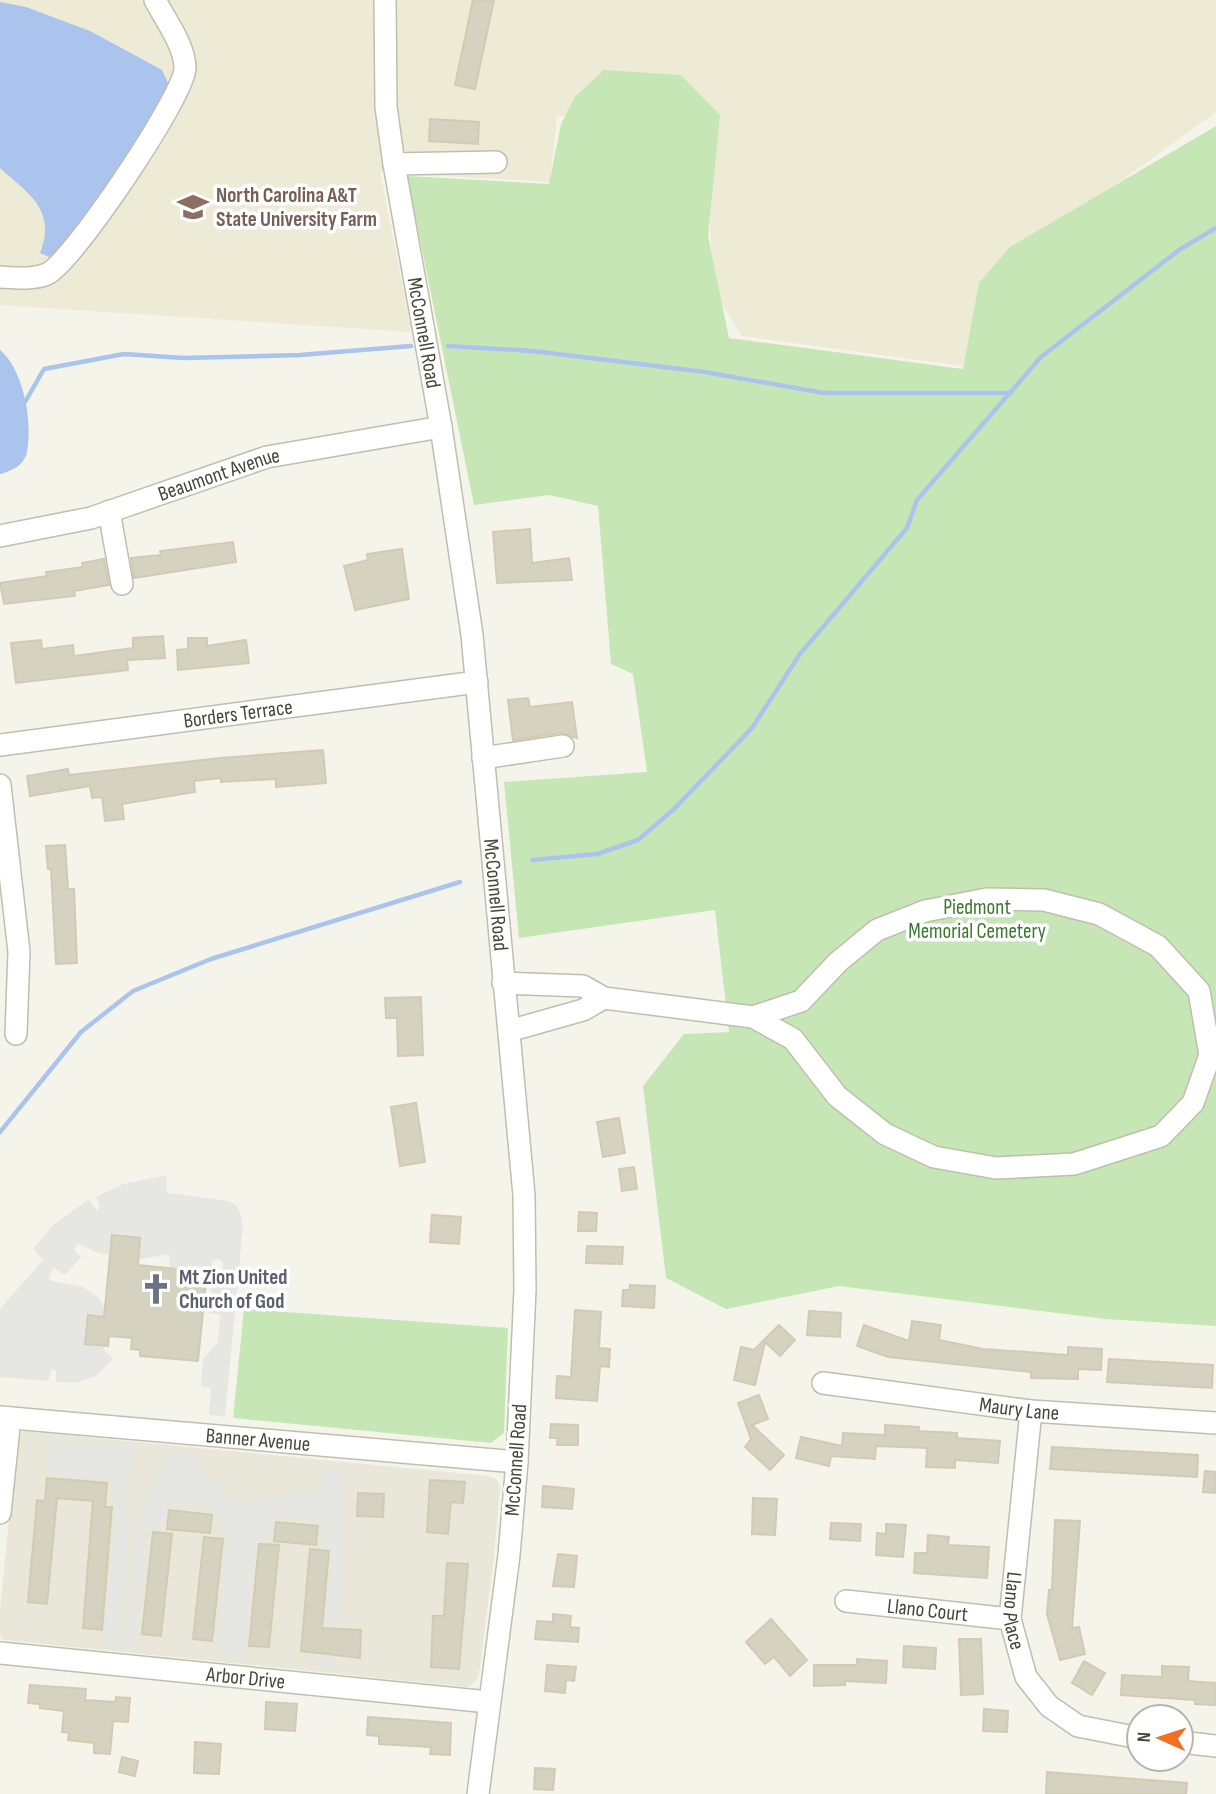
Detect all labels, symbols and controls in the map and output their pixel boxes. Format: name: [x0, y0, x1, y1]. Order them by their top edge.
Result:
place label: North Carolina A&T State University Farm: [216, 183, 377, 232]
school or university icon: North Carolina A&T State University Farm: [176, 190, 210, 224]
street label: McConnell Road: [402, 275, 446, 390]
street label: Beaumont Avenue: [155, 443, 282, 506]
street label: Borders Terrace: [182, 694, 294, 733]
street label: McConnell Road: [478, 838, 514, 952]
park label: Piedmont Memorial Cemetery: [908, 895, 1046, 944]
place label: Mt Zion United Church of God: [179, 1265, 287, 1314]
church icon: Mt Zion United Church of God: [139, 1272, 173, 1306]
street label: Maury Lane: [978, 1392, 1060, 1425]
street label: McConnell Road: [500, 1403, 532, 1517]
street label: Banner Avenue: [205, 1422, 311, 1456]
street label: Llano Place: [997, 1571, 1030, 1652]
street label: Llano Court: [886, 1593, 969, 1627]
street label: Arbor Drive: [204, 1661, 286, 1694]
north arrow: [1125, 1703, 1195, 1773]
text: N: [1133, 1732, 1156, 1743]

